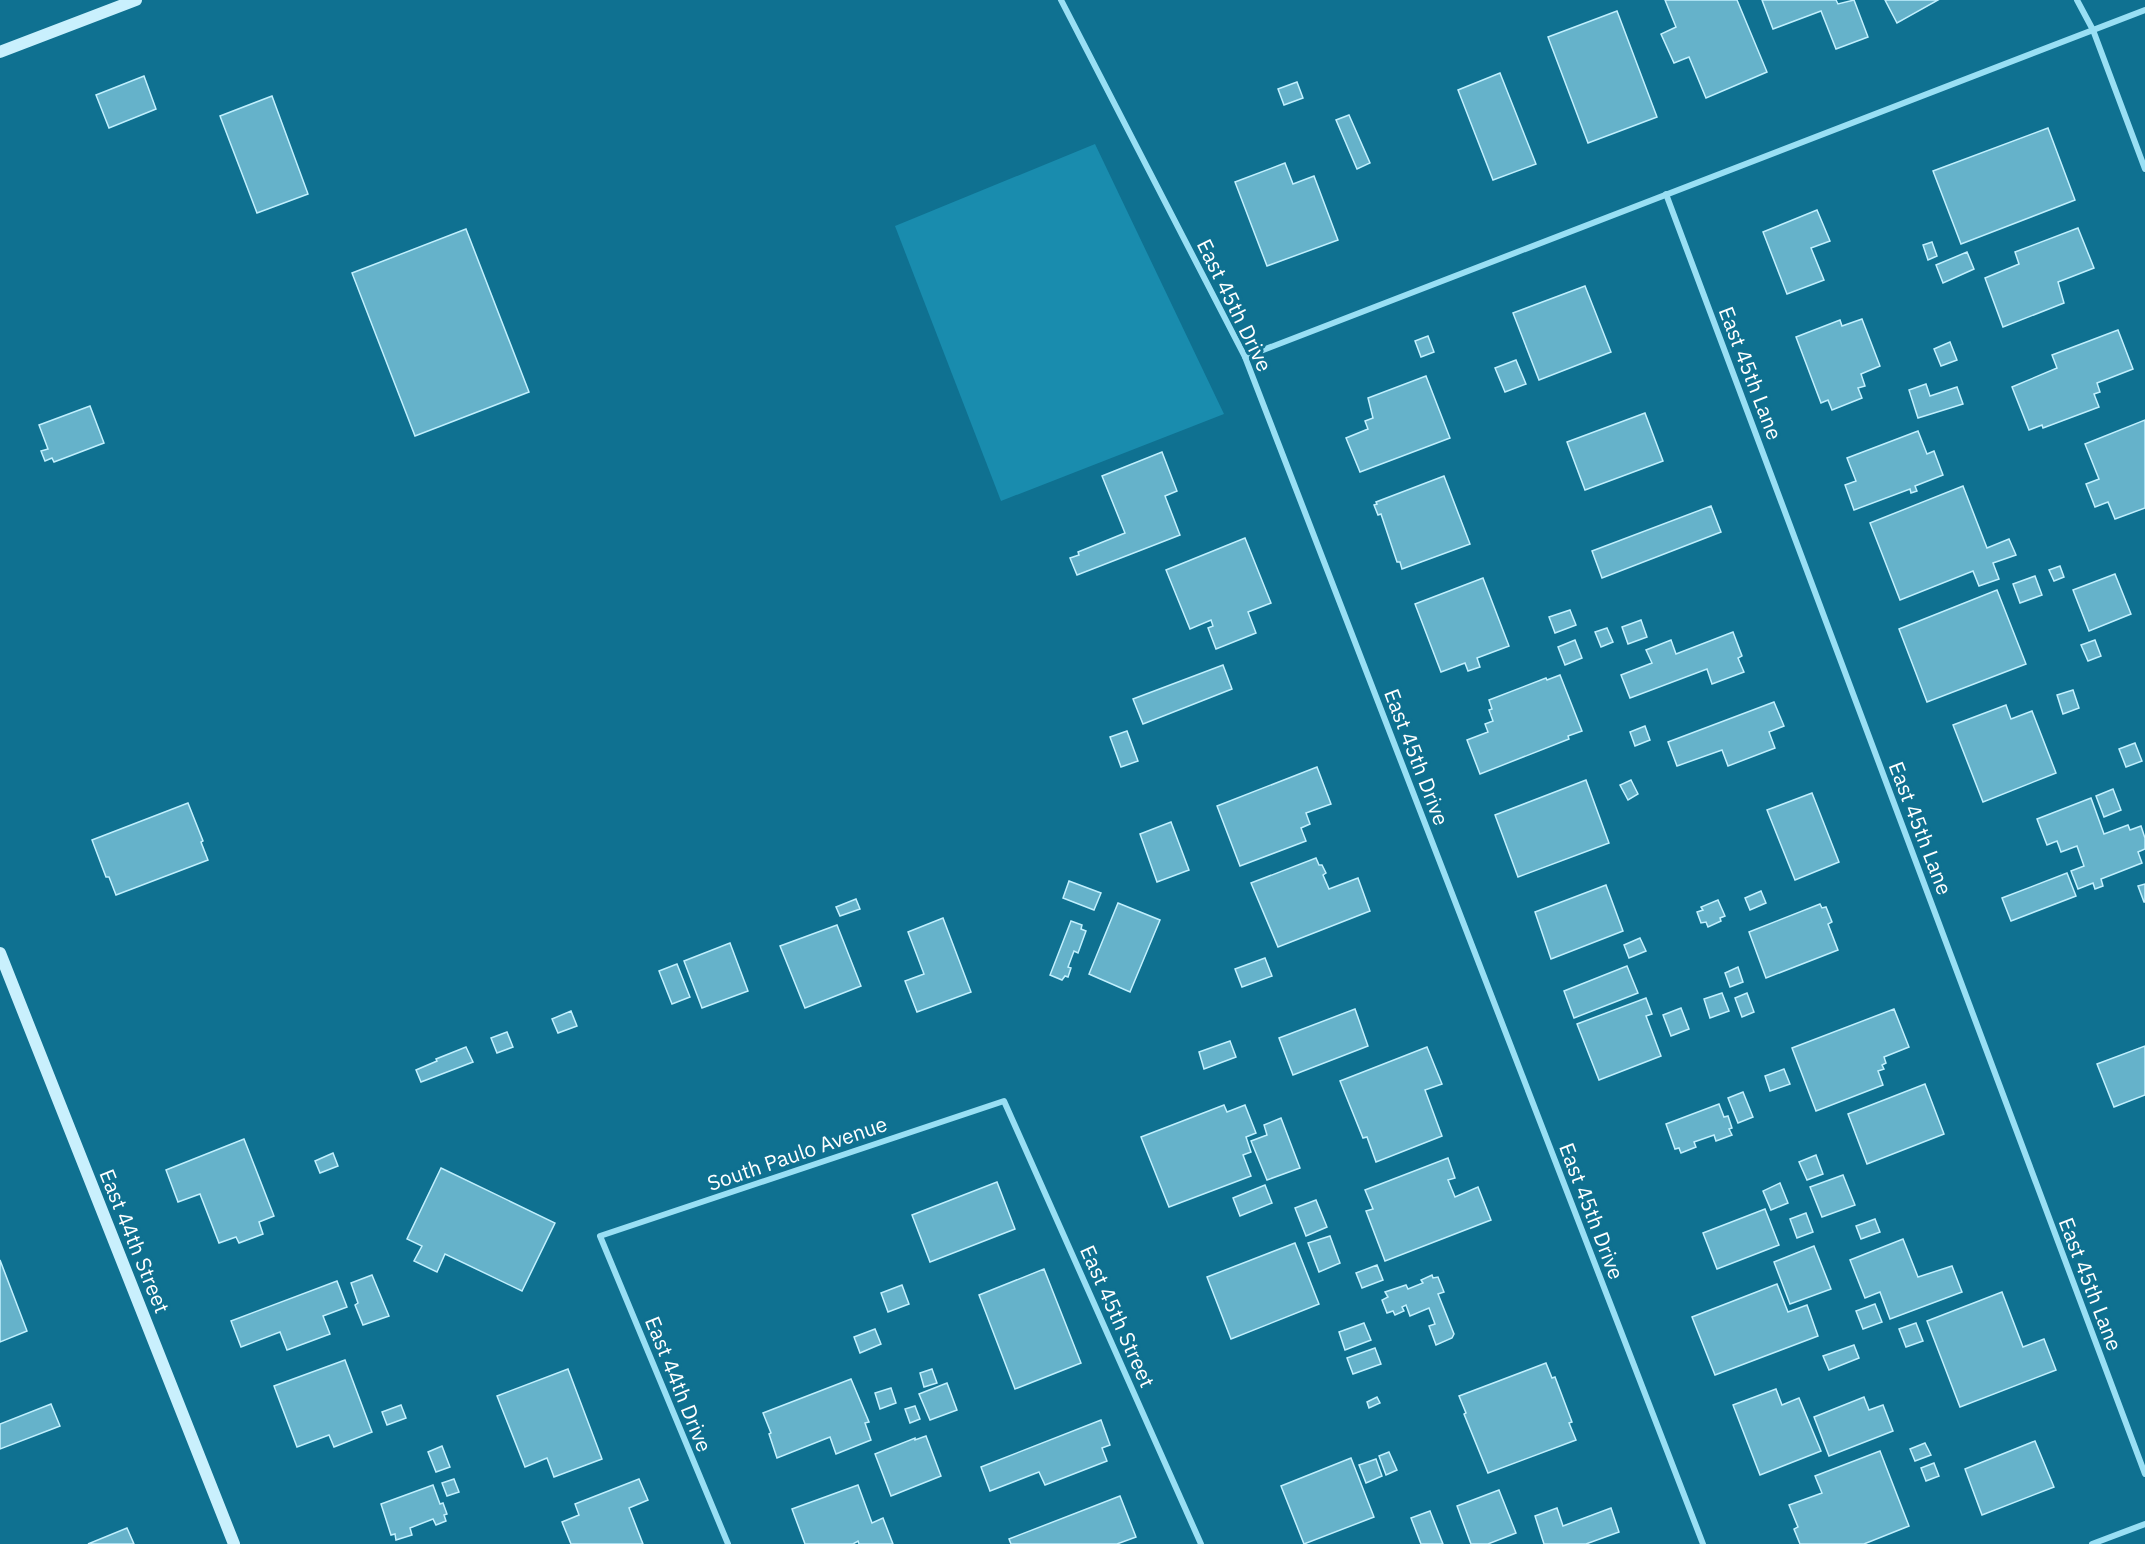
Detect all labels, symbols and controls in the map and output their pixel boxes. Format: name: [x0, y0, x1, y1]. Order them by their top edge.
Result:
street label: East 45th Drive: [1191, 234, 1279, 376]
street label: East 45th Lane: [1713, 302, 1789, 444]
street label: East 45th Drive: [1378, 685, 1456, 829]
street label: East 45th Lane: [1883, 757, 1959, 899]
street label: South Paulo Avenue: [703, 1109, 891, 1197]
street label: East 45th Drive: [1553, 1139, 1631, 1283]
street label: East 44th Street: [93, 1165, 177, 1317]
street label: East 45th Lane: [2053, 1213, 2129, 1355]
street label: East 45th Street: [1074, 1240, 1162, 1392]
street label: East 44th Drive: [639, 1312, 719, 1456]

